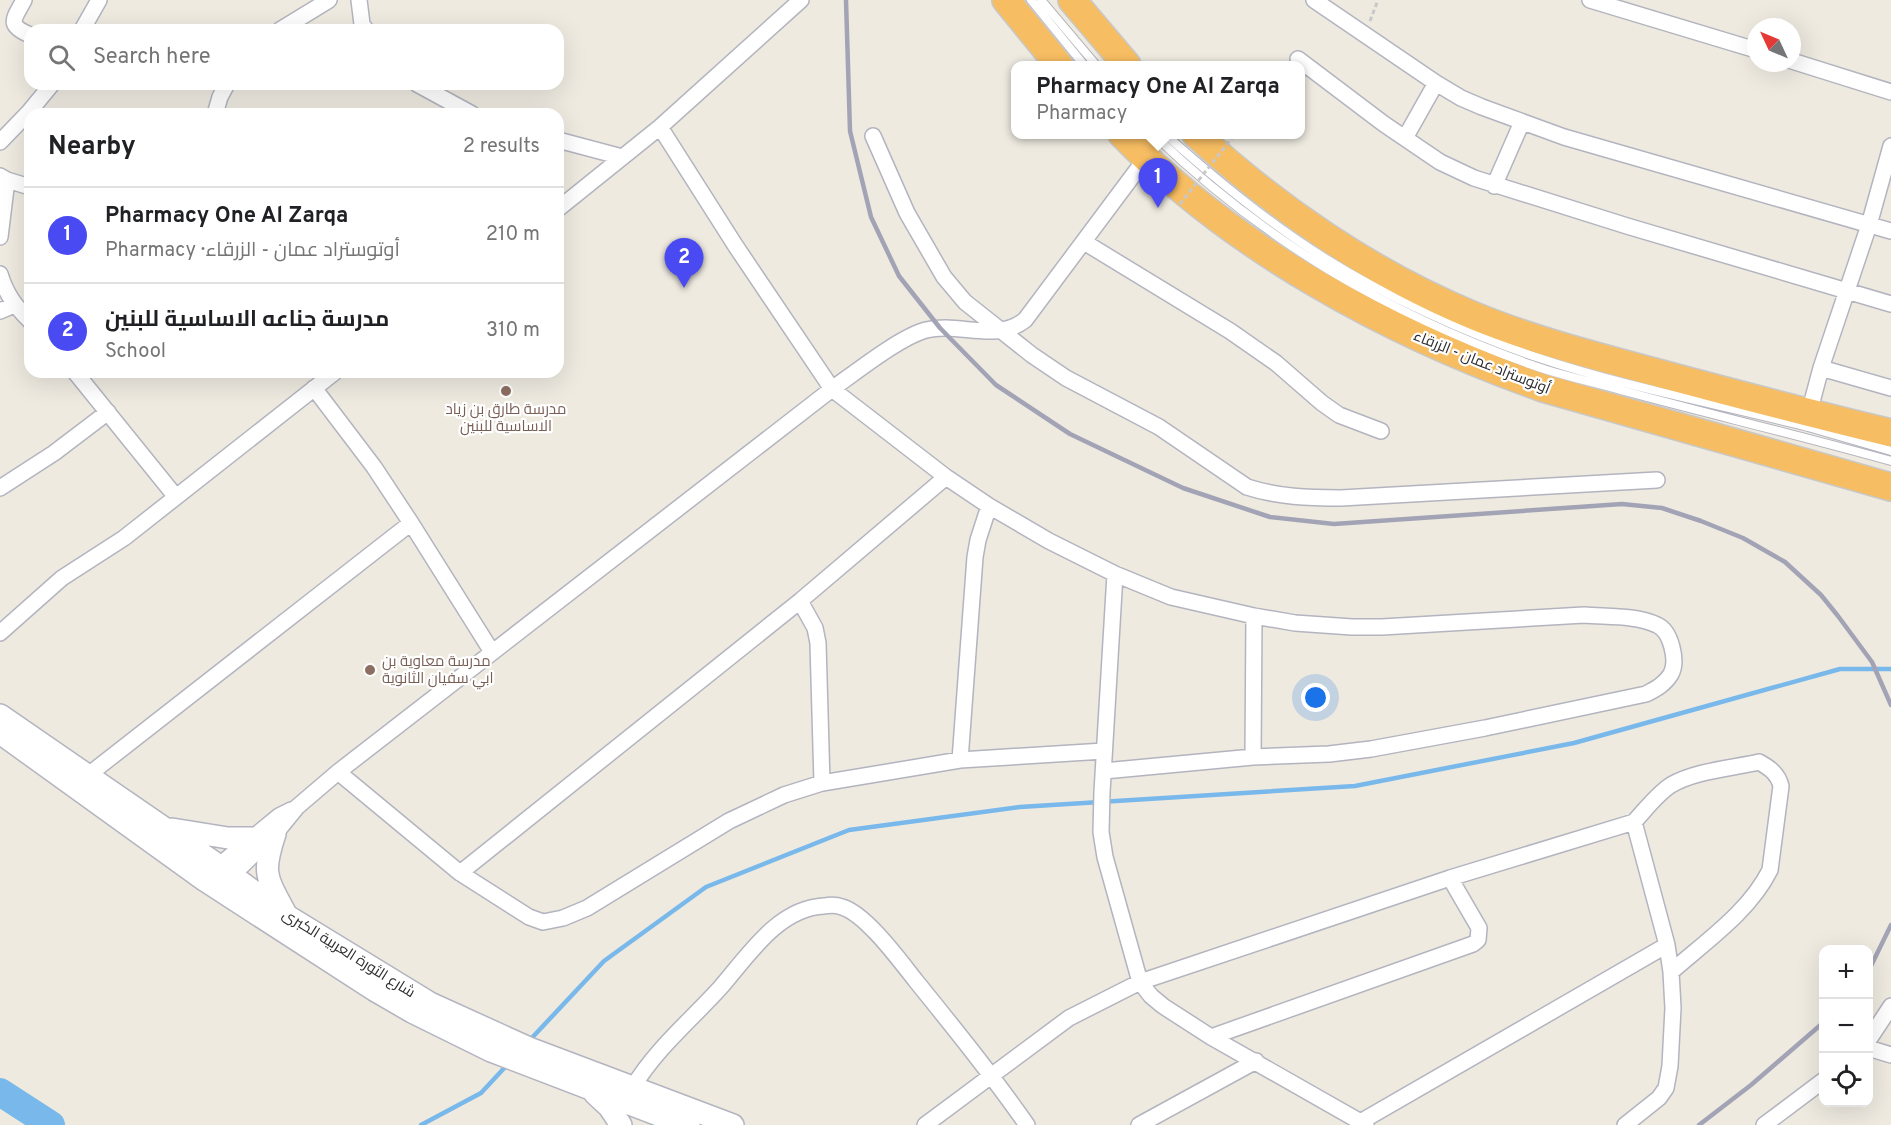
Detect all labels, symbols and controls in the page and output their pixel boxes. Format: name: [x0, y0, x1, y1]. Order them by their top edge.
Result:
north arrow: [1747, 18, 1801, 72]
search box: [24, 24, 564, 90]
icon: search: [45, 41, 78, 74]
text: Search here: [93, 44, 211, 71]
popup: [1011, 61, 1305, 139]
text: Pharmacy One Al Zarqa: [1036, 74, 1280, 101]
text: Pharmacy: [1036, 101, 1127, 127]
text: Nearby: [48, 131, 136, 164]
text: 2 results: [463, 134, 540, 160]
pin: 1: [1138, 158, 1178, 208]
text: Pharmacy One Al Zarqa: [105, 203, 348, 230]
text: 1: [64, 222, 72, 248]
text: 210 m: [486, 222, 540, 248]
text: Pharmacy · أوتوستراد عمان - الزرقاء: [105, 238, 400, 264]
pin: 2: [664, 238, 704, 288]
text: مدرسة جناعه الاساسية للبنين: [105, 307, 389, 334]
text: 2: [61, 318, 74, 344]
text: 310 m: [486, 318, 540, 344]
street label: أوتوستراد عمان - الزرقاء: [1410, 325, 1553, 400]
text: School: [105, 339, 166, 365]
marker: مدرسة طارق بن زياد الاساسية للبنين: [499, 384, 513, 398]
place label: مدرسة طارق بن زياد الاساسية للبنين: [445, 401, 567, 437]
place label: مدرسة معاوية بن ابي سفيان الثانوية: [382, 653, 494, 690]
marker: مدرسة معاوية بن ابي سفيان الثانوية: [363, 663, 377, 677]
your location: [1301, 683, 1330, 712]
street label: شارع الثورة العربية الكبرى: [278, 906, 418, 1003]
map controls: [1819, 945, 1873, 1107]
button: +: [1819, 945, 1873, 999]
button: −: [1819, 999, 1873, 1053]
button: locate: [1819, 1053, 1873, 1107]

